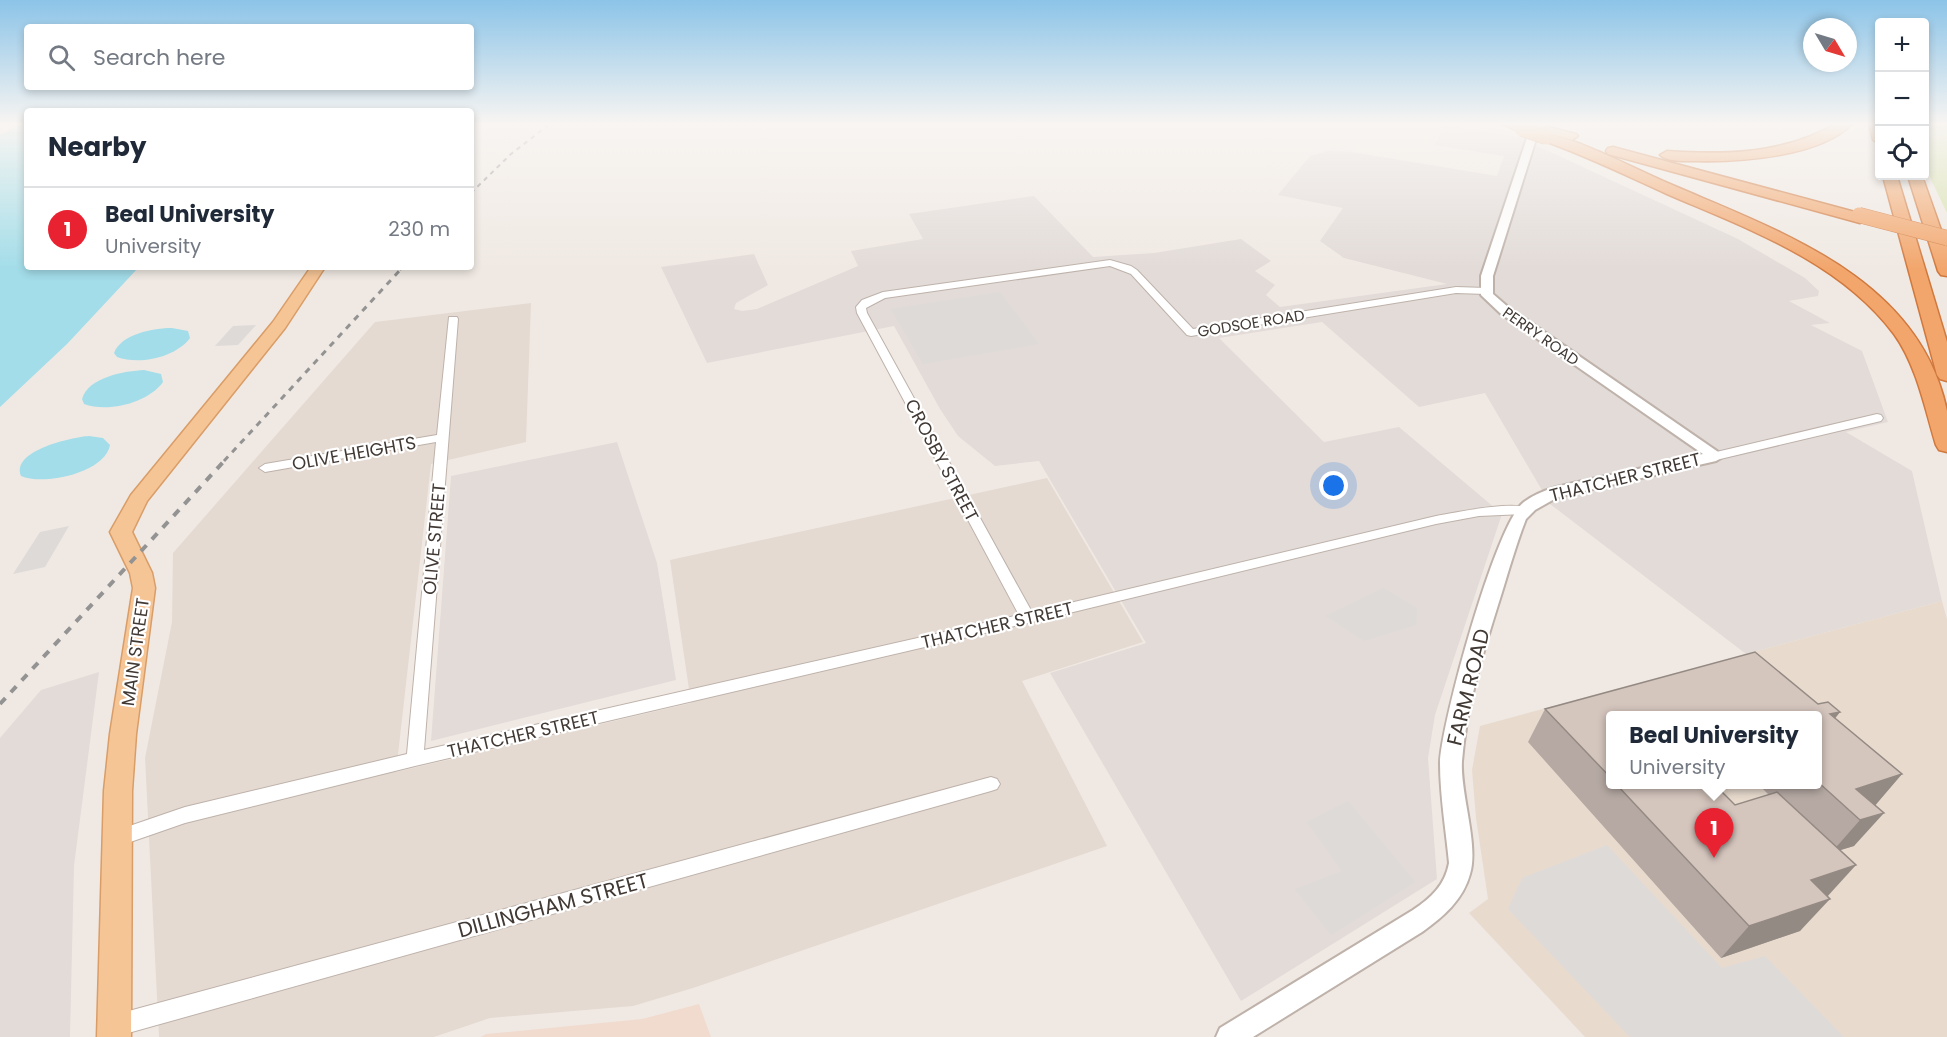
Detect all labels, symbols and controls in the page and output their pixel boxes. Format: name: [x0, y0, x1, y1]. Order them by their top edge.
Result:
north arrow: [1803, 18, 1857, 72]
map controls: [1875, 18, 1929, 180]
button: +: [1875, 18, 1929, 72]
search box: [24, 24, 474, 90]
icon: search: [45, 41, 78, 74]
text: Search here: [93, 42, 226, 73]
button: −: [1875, 72, 1929, 126]
button: locate: [1875, 126, 1929, 180]
text: Nearby: [48, 129, 146, 165]
text: Beal University: [105, 199, 274, 230]
text: 1: [64, 215, 71, 243]
text: 230 m: [388, 215, 450, 243]
text: University: [105, 232, 201, 260]
street label: PERRY ROAD: [1499, 302, 1583, 370]
street label: GODSOE ROAD: [1196, 304, 1306, 342]
street label: CROSBY STREET: [899, 394, 985, 526]
street label: OLIVE HEIGHTS: [290, 430, 418, 476]
street label: THATCHER STREET: [1547, 446, 1703, 508]
your location: [1319, 471, 1348, 500]
street label: OLIVE STREET: [417, 482, 451, 596]
street label: THATCHER STREET: [919, 595, 1076, 655]
street label: MAIN STREET: [115, 596, 155, 708]
street label: FARM ROAD: [1439, 626, 1497, 748]
street label: THATCHER STREET: [445, 704, 602, 764]
popup: [1606, 711, 1822, 789]
text: Beal University: [1629, 720, 1799, 751]
text: University: [1629, 753, 1726, 781]
pin: 1: [1694, 808, 1734, 858]
street label: DILLINGHAM STREET: [455, 866, 651, 944]

